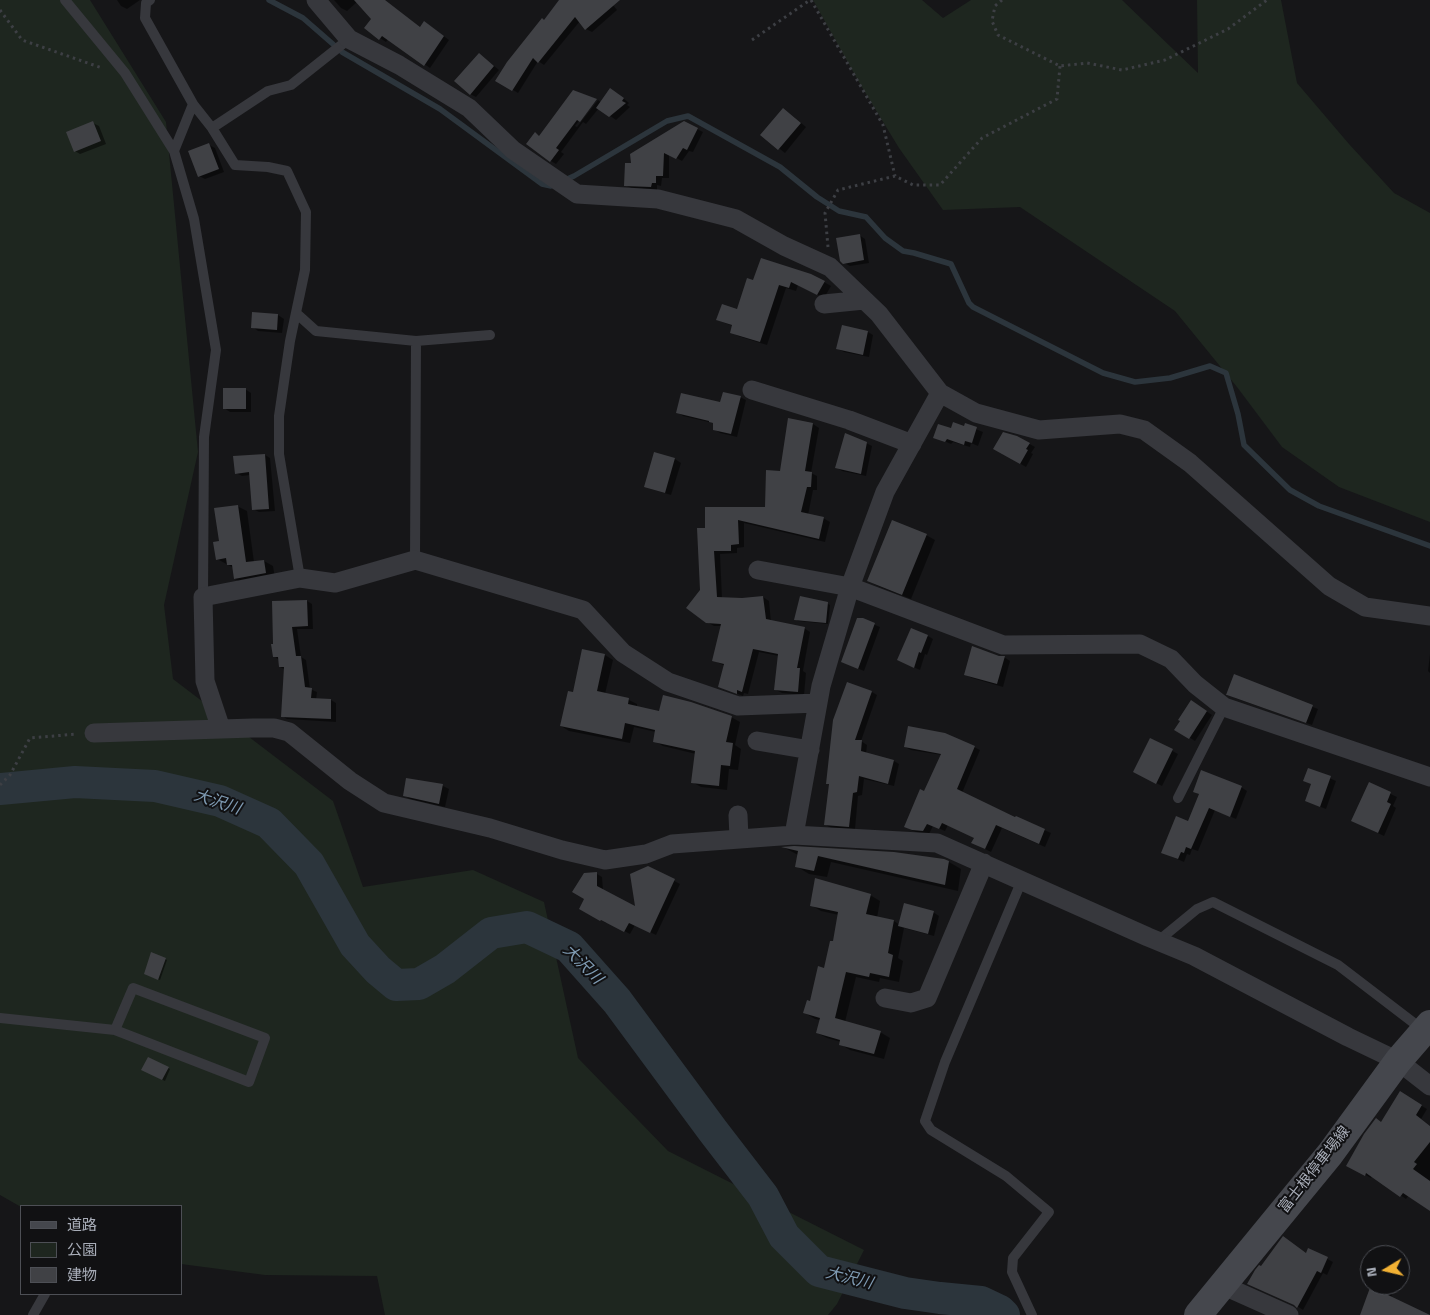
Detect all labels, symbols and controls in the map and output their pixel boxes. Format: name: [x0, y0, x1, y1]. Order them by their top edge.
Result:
water label: 大沢川: [191, 786, 243, 820]
water label: 大沢川: [558, 941, 606, 989]
street label: 富士根停車場線: [1276, 1123, 1354, 1217]
legend: [20, 1205, 182, 1295]
text: 道路: [67, 1213, 97, 1236]
text: 公園: [67, 1238, 97, 1261]
north arrow: [1360, 1245, 1410, 1295]
text: 建物: [67, 1263, 97, 1286]
water label: 大沢川: [823, 1264, 875, 1294]
text: N: [1360, 1266, 1382, 1279]

